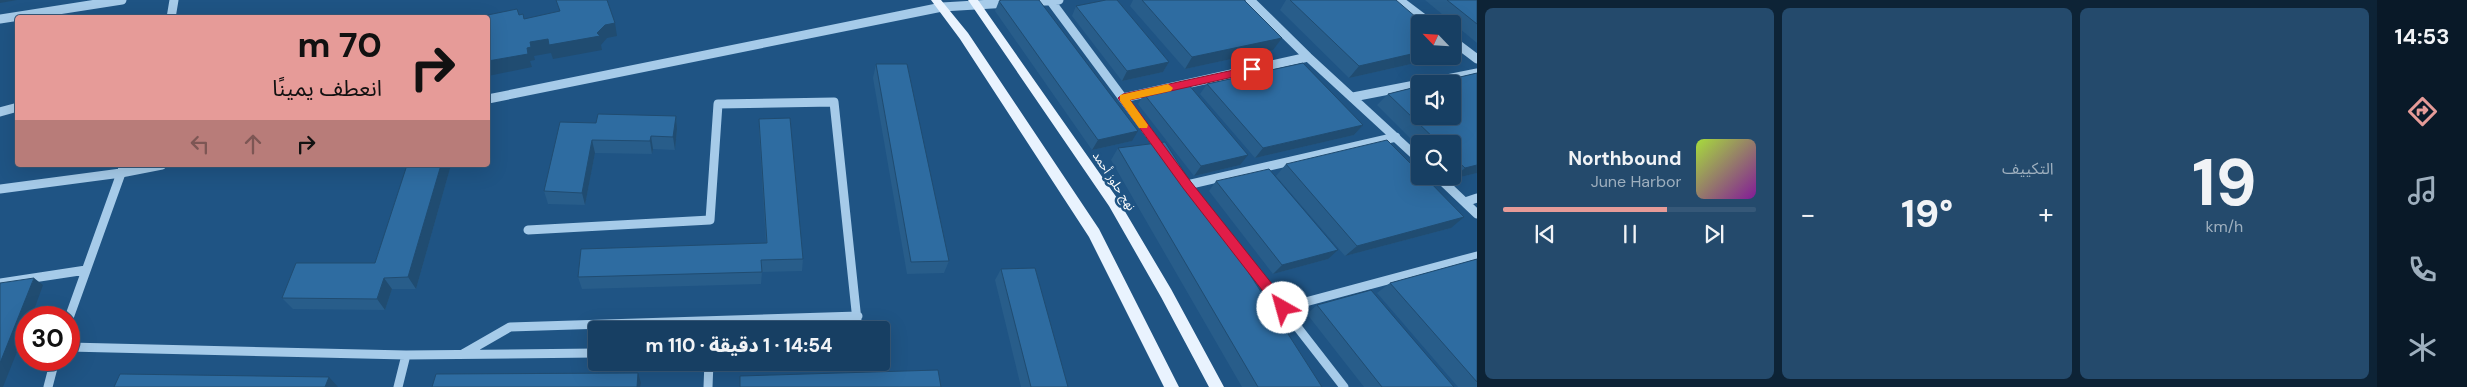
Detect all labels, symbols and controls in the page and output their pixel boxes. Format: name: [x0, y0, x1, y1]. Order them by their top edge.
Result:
north arrow: [1411, 15, 1461, 65]
map controls: [1411, 15, 1461, 185]
text: 70 m: [298, 22, 382, 68]
text: 14:53: [2395, 22, 2449, 51]
icon: right: [400, 35, 465, 100]
pin: [1231, 48, 1273, 90]
icon: arrive: [1238, 55, 1266, 83]
text: انعطف يمينًا: [272, 74, 382, 103]
button: sound: [1411, 75, 1461, 125]
icon: directions: [2405, 94, 2440, 129]
icon: left: [186, 130, 214, 158]
icon: ahead: [239, 130, 267, 158]
icon: right: [292, 130, 320, 158]
button: search: [1411, 135, 1461, 185]
text: 19: [2192, 141, 2257, 225]
text: Northbound: [1568, 146, 1681, 171]
street label: نهج حلوز أحمد: [1088, 148, 1139, 214]
text: التكييف: [2002, 158, 2054, 179]
text: June Harbor: [1591, 171, 1681, 192]
icon: music: [2405, 173, 2440, 208]
text: 19°: [1901, 189, 1953, 239]
text: −: [1800, 196, 1816, 233]
text: +: [2038, 196, 2054, 233]
text: km/h: [2205, 216, 2243, 237]
icon: previous: [1531, 220, 1559, 248]
icon: pause: [1616, 220, 1644, 248]
icon: next: [1700, 220, 1728, 248]
icon: phone: [2405, 252, 2440, 287]
position arrow: [1256, 281, 1308, 333]
speed limit sign: 30: [15, 306, 80, 371]
icon: climate: [2405, 330, 2440, 365]
text: 14:54 · 1 دقيقة · 110 m: [645, 333, 833, 358]

